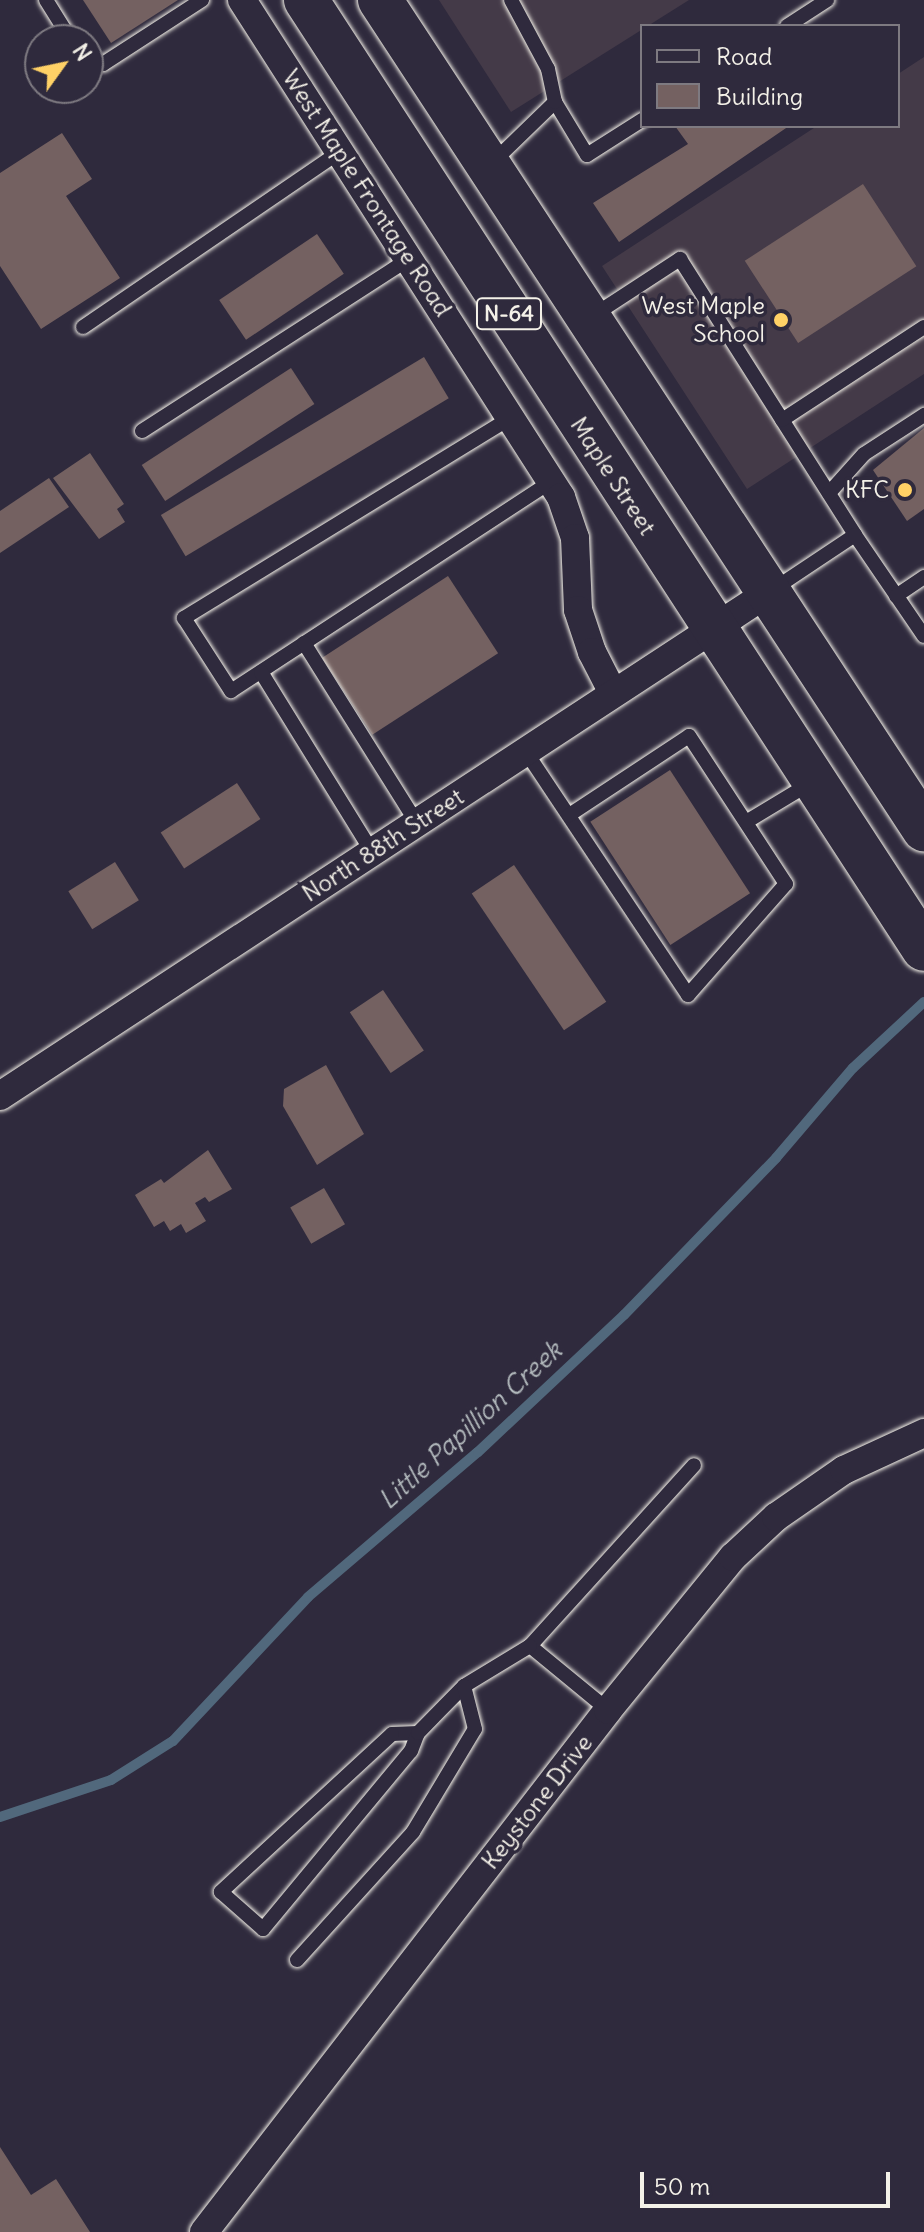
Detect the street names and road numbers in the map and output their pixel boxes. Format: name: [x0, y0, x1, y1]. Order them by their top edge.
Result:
street label: West Maple Frontage Road: [276, 64, 458, 322]
road number: N-64: [475, 296, 543, 332]
street label: Maple Street: [564, 412, 662, 540]
street label: North 88th Street: [297, 782, 469, 908]
street label: Keystone Drive: [476, 1729, 598, 1875]

